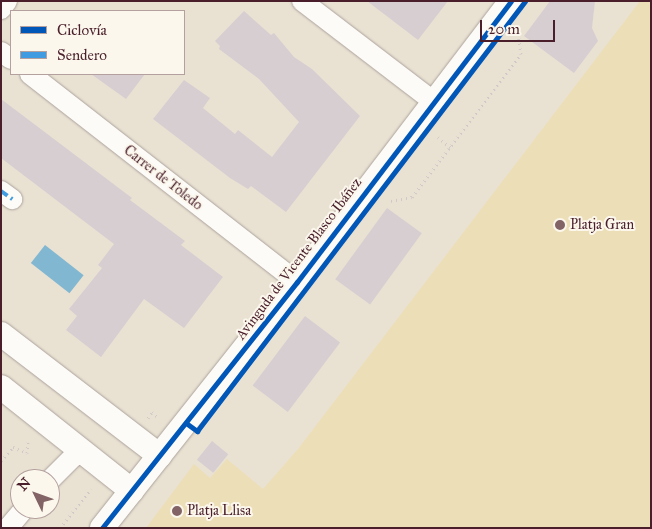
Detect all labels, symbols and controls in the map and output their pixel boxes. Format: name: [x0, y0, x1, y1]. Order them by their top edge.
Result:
legend: [10, 10, 185, 75]
scale bar: [482, 10, 557, 42]
text: 20 m: [488, 20, 520, 38]
text: Ciclovía: [57, 21, 107, 39]
text: Sendero: [57, 46, 107, 64]
street label: Carrer de Toledo: [120, 142, 206, 214]
street label: Avinguda de Vicente Blasco Ibáñez: [233, 175, 365, 343]
place label: Platja Gran: [570, 217, 634, 233]
marker: Platja Gran: [554, 219, 566, 231]
north arrow: [10, 469, 60, 519]
text: N: [14, 474, 35, 494]
place label: Platja Llisa: [187, 503, 251, 519]
marker: Platja Llisa: [171, 505, 183, 517]

